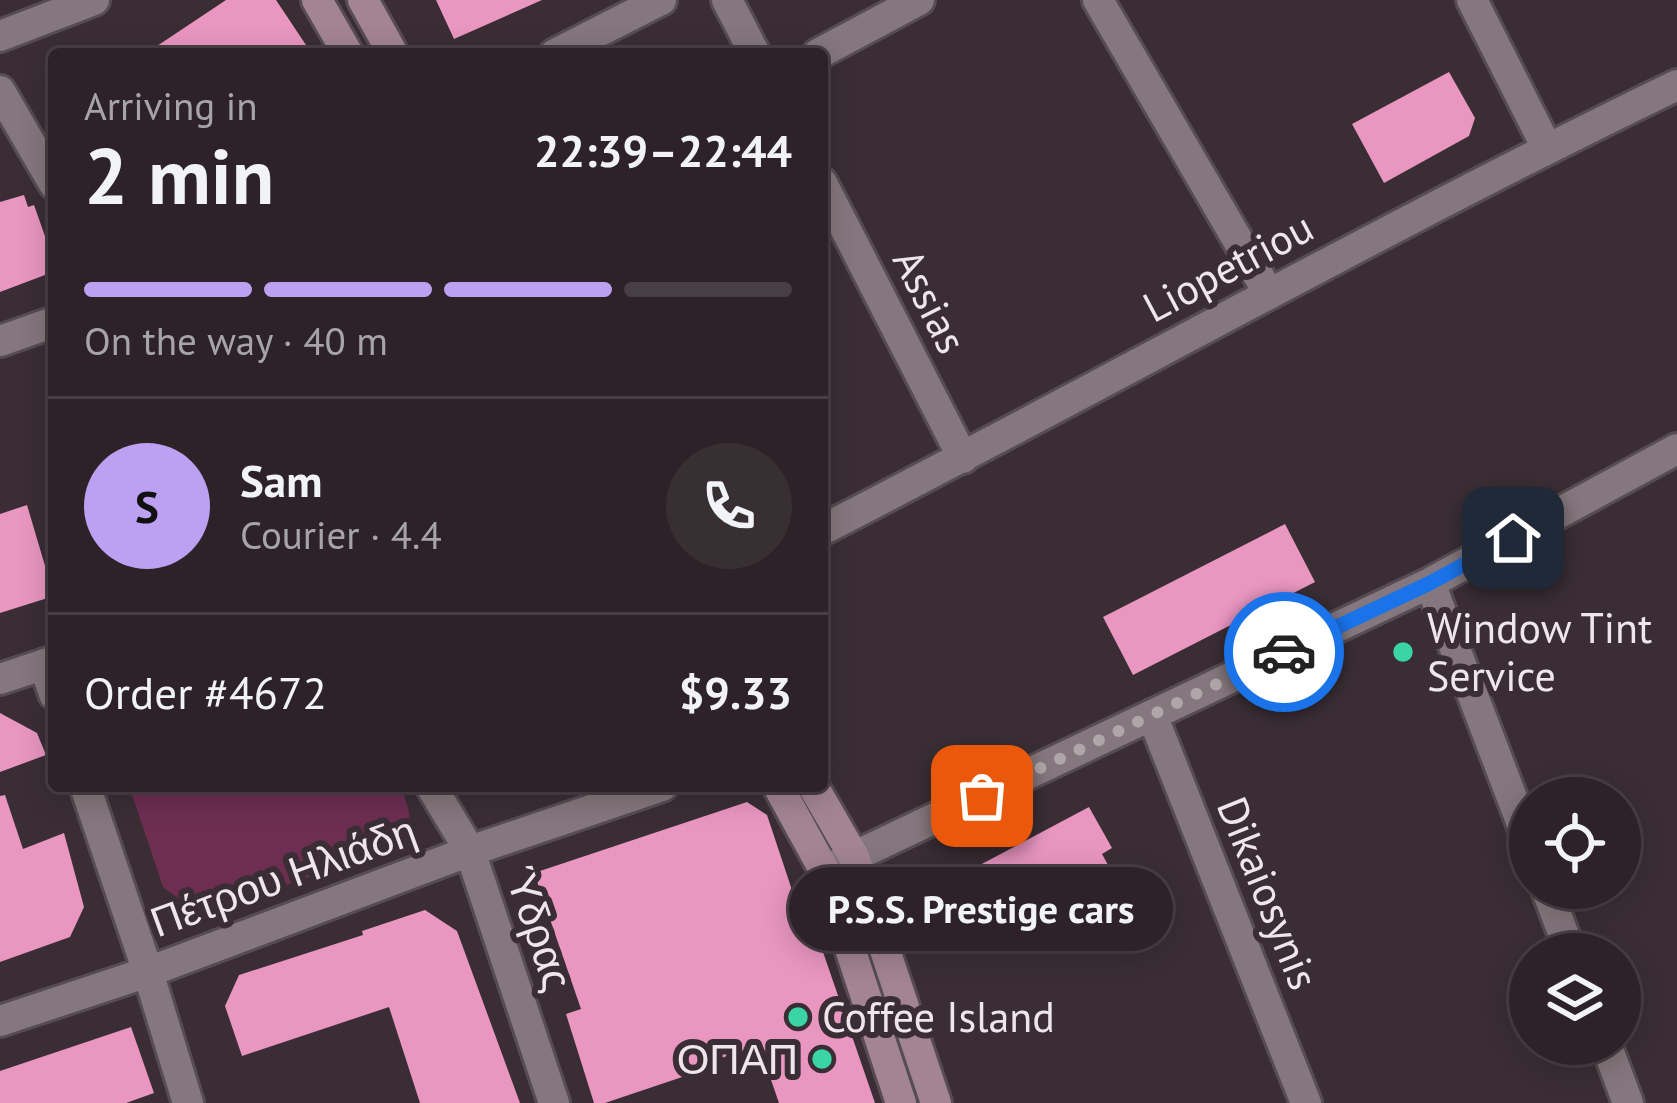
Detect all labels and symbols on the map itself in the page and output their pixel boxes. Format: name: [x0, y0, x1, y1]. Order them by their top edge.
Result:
street label: Liopetriou: [1133, 199, 1322, 334]
street label: Assias: [881, 239, 980, 362]
pin: [1462, 487, 1564, 589]
courier: [1224, 592, 1344, 712]
place label: Window Tint Service: [1427, 600, 1652, 703]
marker: Window Tint Service: [1390, 639, 1416, 665]
pin: [931, 745, 1033, 847]
street label: Dikaiosynis: [1205, 789, 1332, 997]
street label: Πέτρου Ηλιάδη: [142, 802, 423, 949]
street label: Ύδρας: [493, 858, 586, 997]
callout: P.S.S. Prestige cars: [790, 868, 1174, 952]
place label: Coffee Island: [822, 989, 1055, 1044]
marker: Coffee Island: [785, 1004, 811, 1030]
place label: ΟΠΑΠ: [677, 1031, 798, 1086]
marker: ΟΠΑΠ: [809, 1046, 835, 1072]

